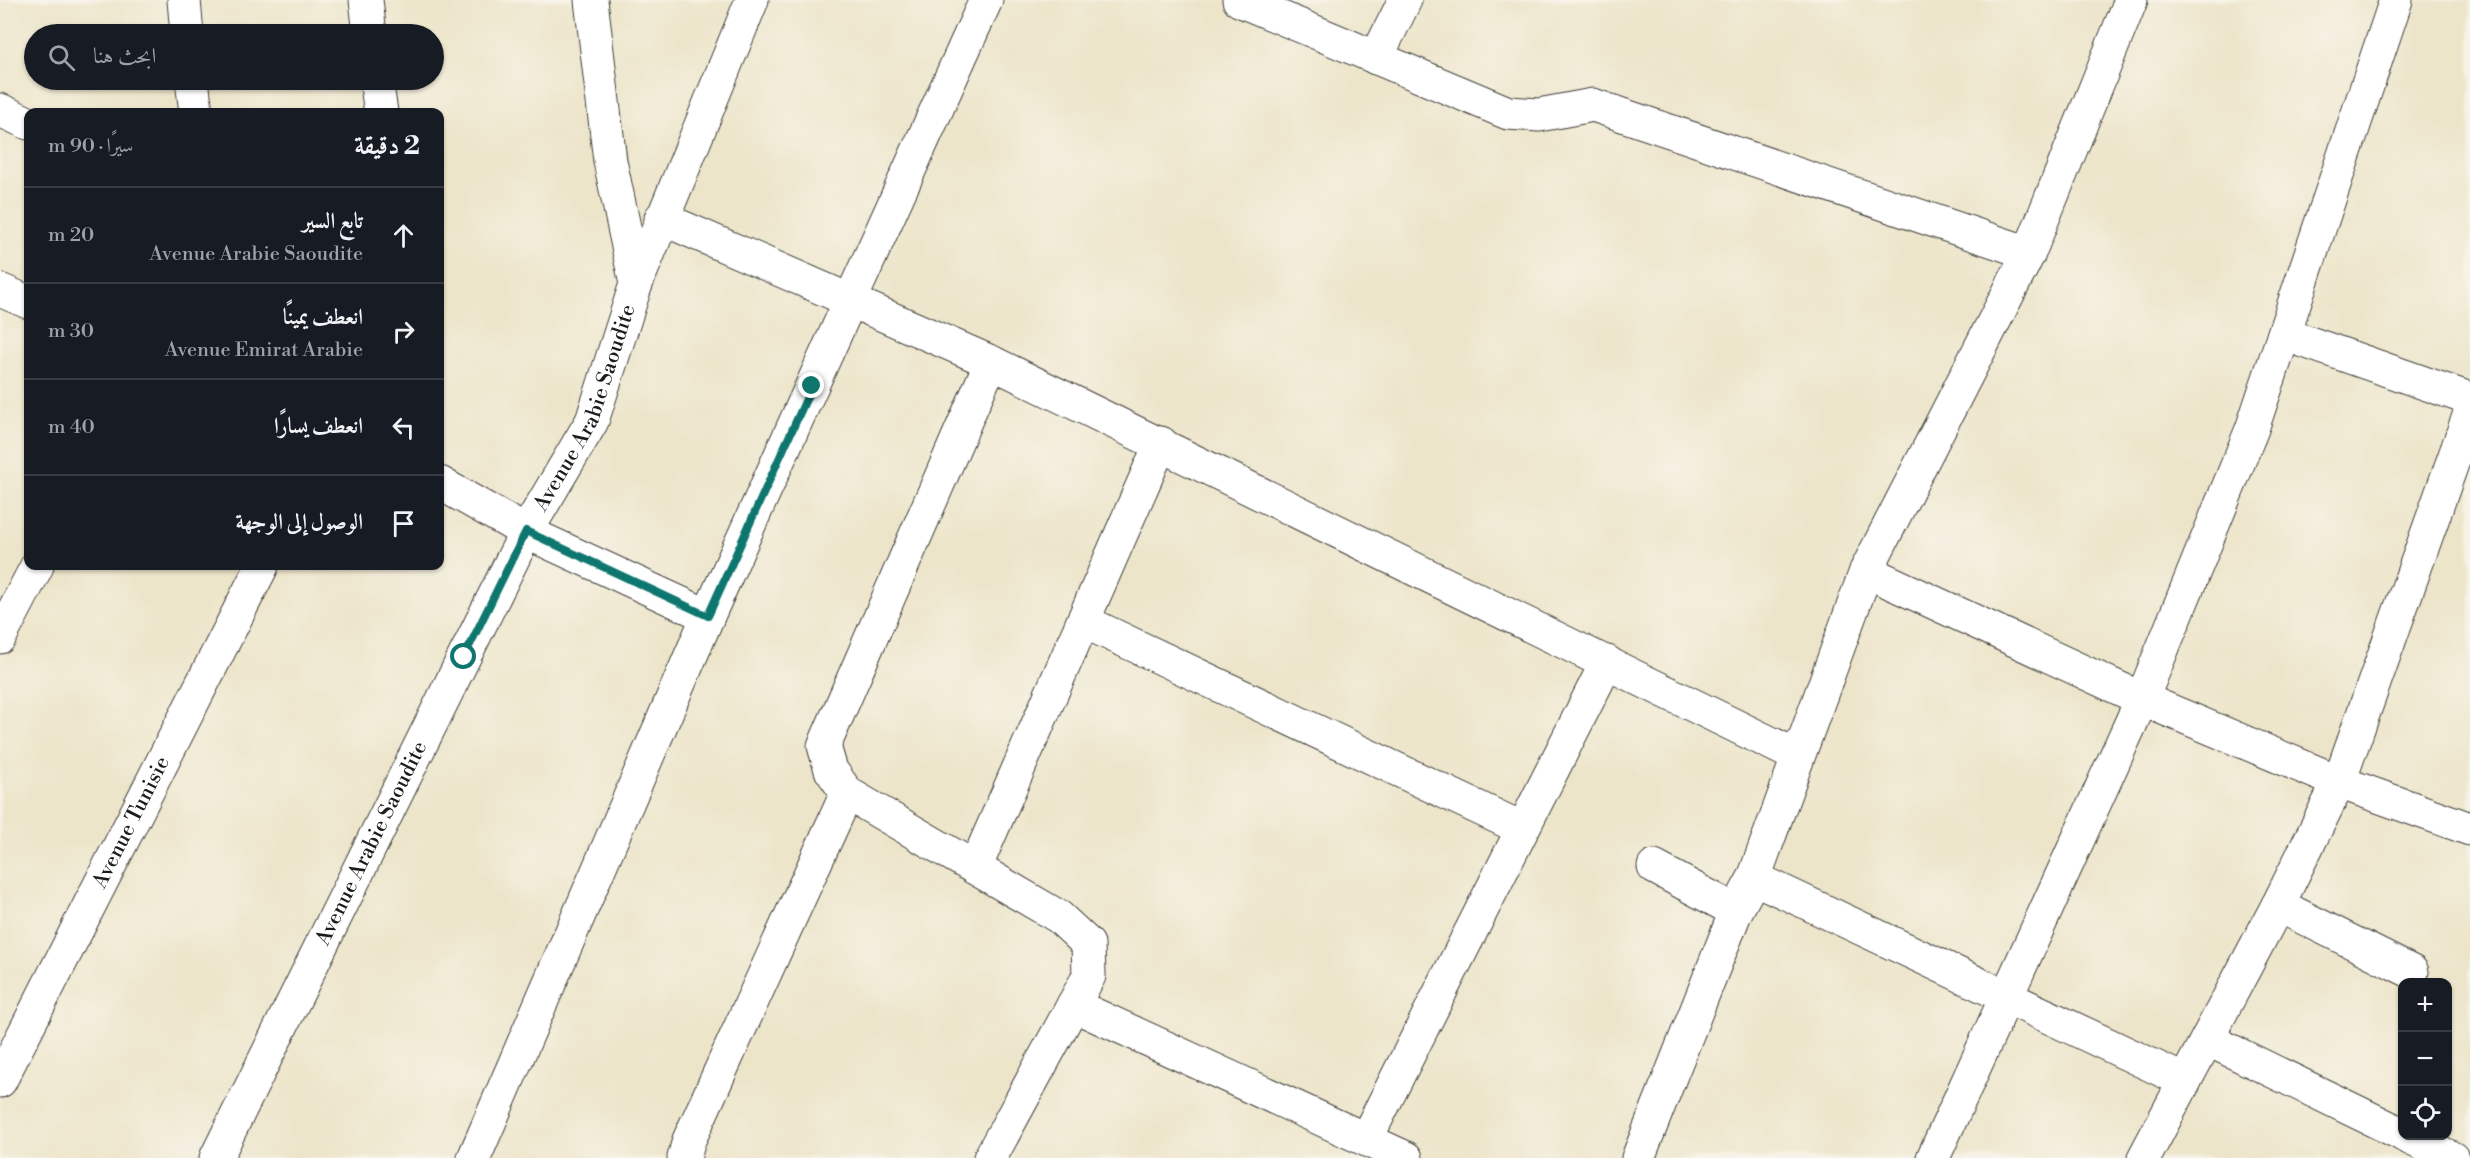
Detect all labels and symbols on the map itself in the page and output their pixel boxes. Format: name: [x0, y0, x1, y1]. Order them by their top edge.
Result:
street label: Avenue Arabie Saoudite: [528, 301, 642, 517]
route end: [798, 372, 824, 398]
route start: [450, 643, 476, 669]
street label: Avenue Arabie Saoudite: [310, 737, 433, 951]
street label: Avenue Tunisie: [87, 752, 176, 894]

